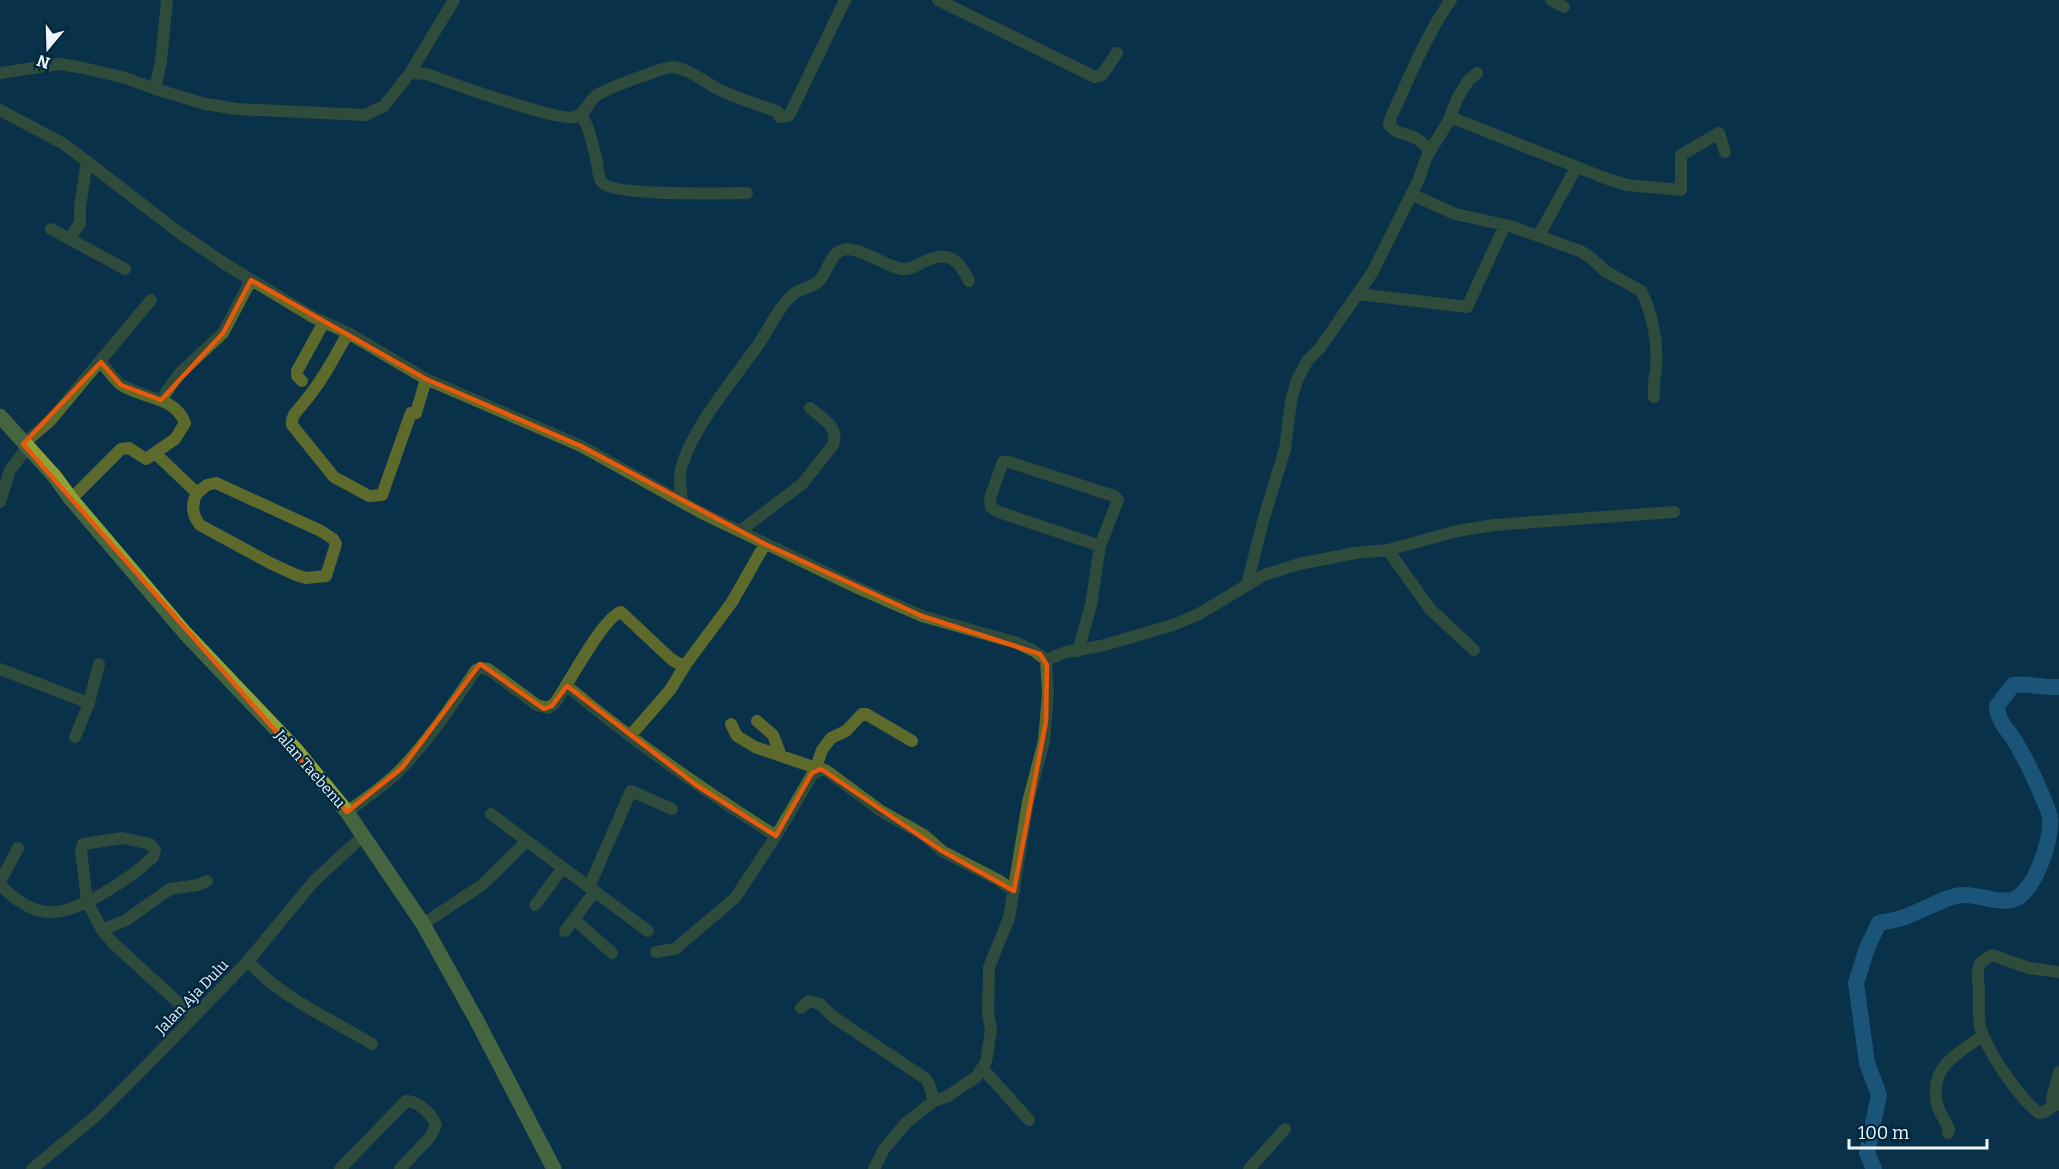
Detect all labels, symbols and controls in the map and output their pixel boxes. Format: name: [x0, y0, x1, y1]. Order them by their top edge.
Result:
north arrow: [18, 18, 78, 78]
text: N: [34, 51, 52, 73]
street label: Jalan Taebenu: [271, 725, 349, 812]
street label: Jalan Aja Dulu: [151, 956, 232, 1039]
scale bar: [1849, 1112, 1987, 1150]
text: 100 m: [1858, 1122, 1909, 1144]

